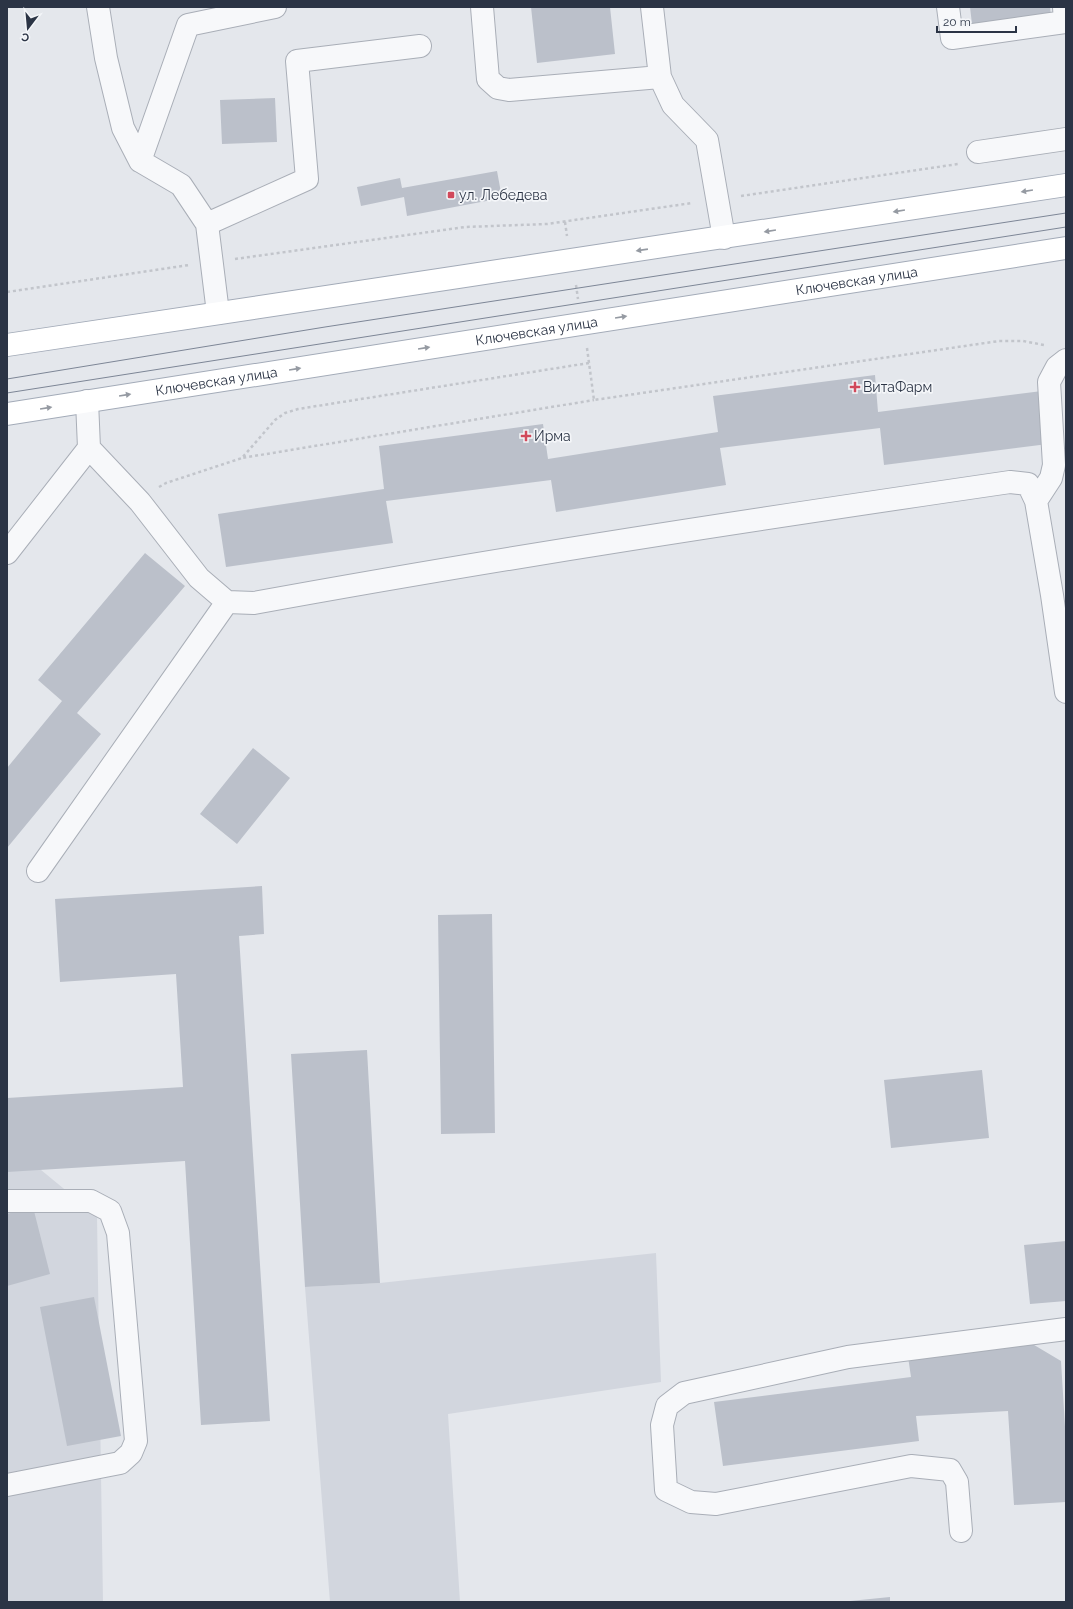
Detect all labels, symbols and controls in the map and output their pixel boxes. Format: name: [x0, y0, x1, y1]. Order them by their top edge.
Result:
north arrow: [8, 8, 48, 48]
scale bar: [937, 8, 1016, 34]
text: 20 m: [943, 15, 971, 29]
text: С: [20, 30, 31, 44]
place label: ул. Лебедева: [459, 187, 547, 203]
one-way arrow: [1021, 188, 1034, 194]
marker: ул. Лебедева: [446, 190, 456, 200]
one-way arrow: [893, 208, 905, 214]
one-way arrow: [764, 228, 777, 234]
one-way arrow: [636, 247, 648, 253]
street label: Ключевская улица: [794, 263, 919, 298]
street label: Ключевская улица: [474, 314, 599, 348]
one-way arrow: [615, 314, 627, 320]
one-way arrow: [417, 345, 430, 351]
street label: Ключевская улица: [154, 364, 279, 399]
one-way arrow: [289, 365, 301, 371]
place label: ВитаФарм: [863, 379, 932, 395]
marker: ВитаФарм: [850, 382, 860, 392]
one-way arrow: [119, 392, 131, 398]
one-way arrow: [39, 405, 52, 411]
place label: Ирма: [534, 428, 571, 444]
marker: Ирма: [521, 431, 531, 441]

